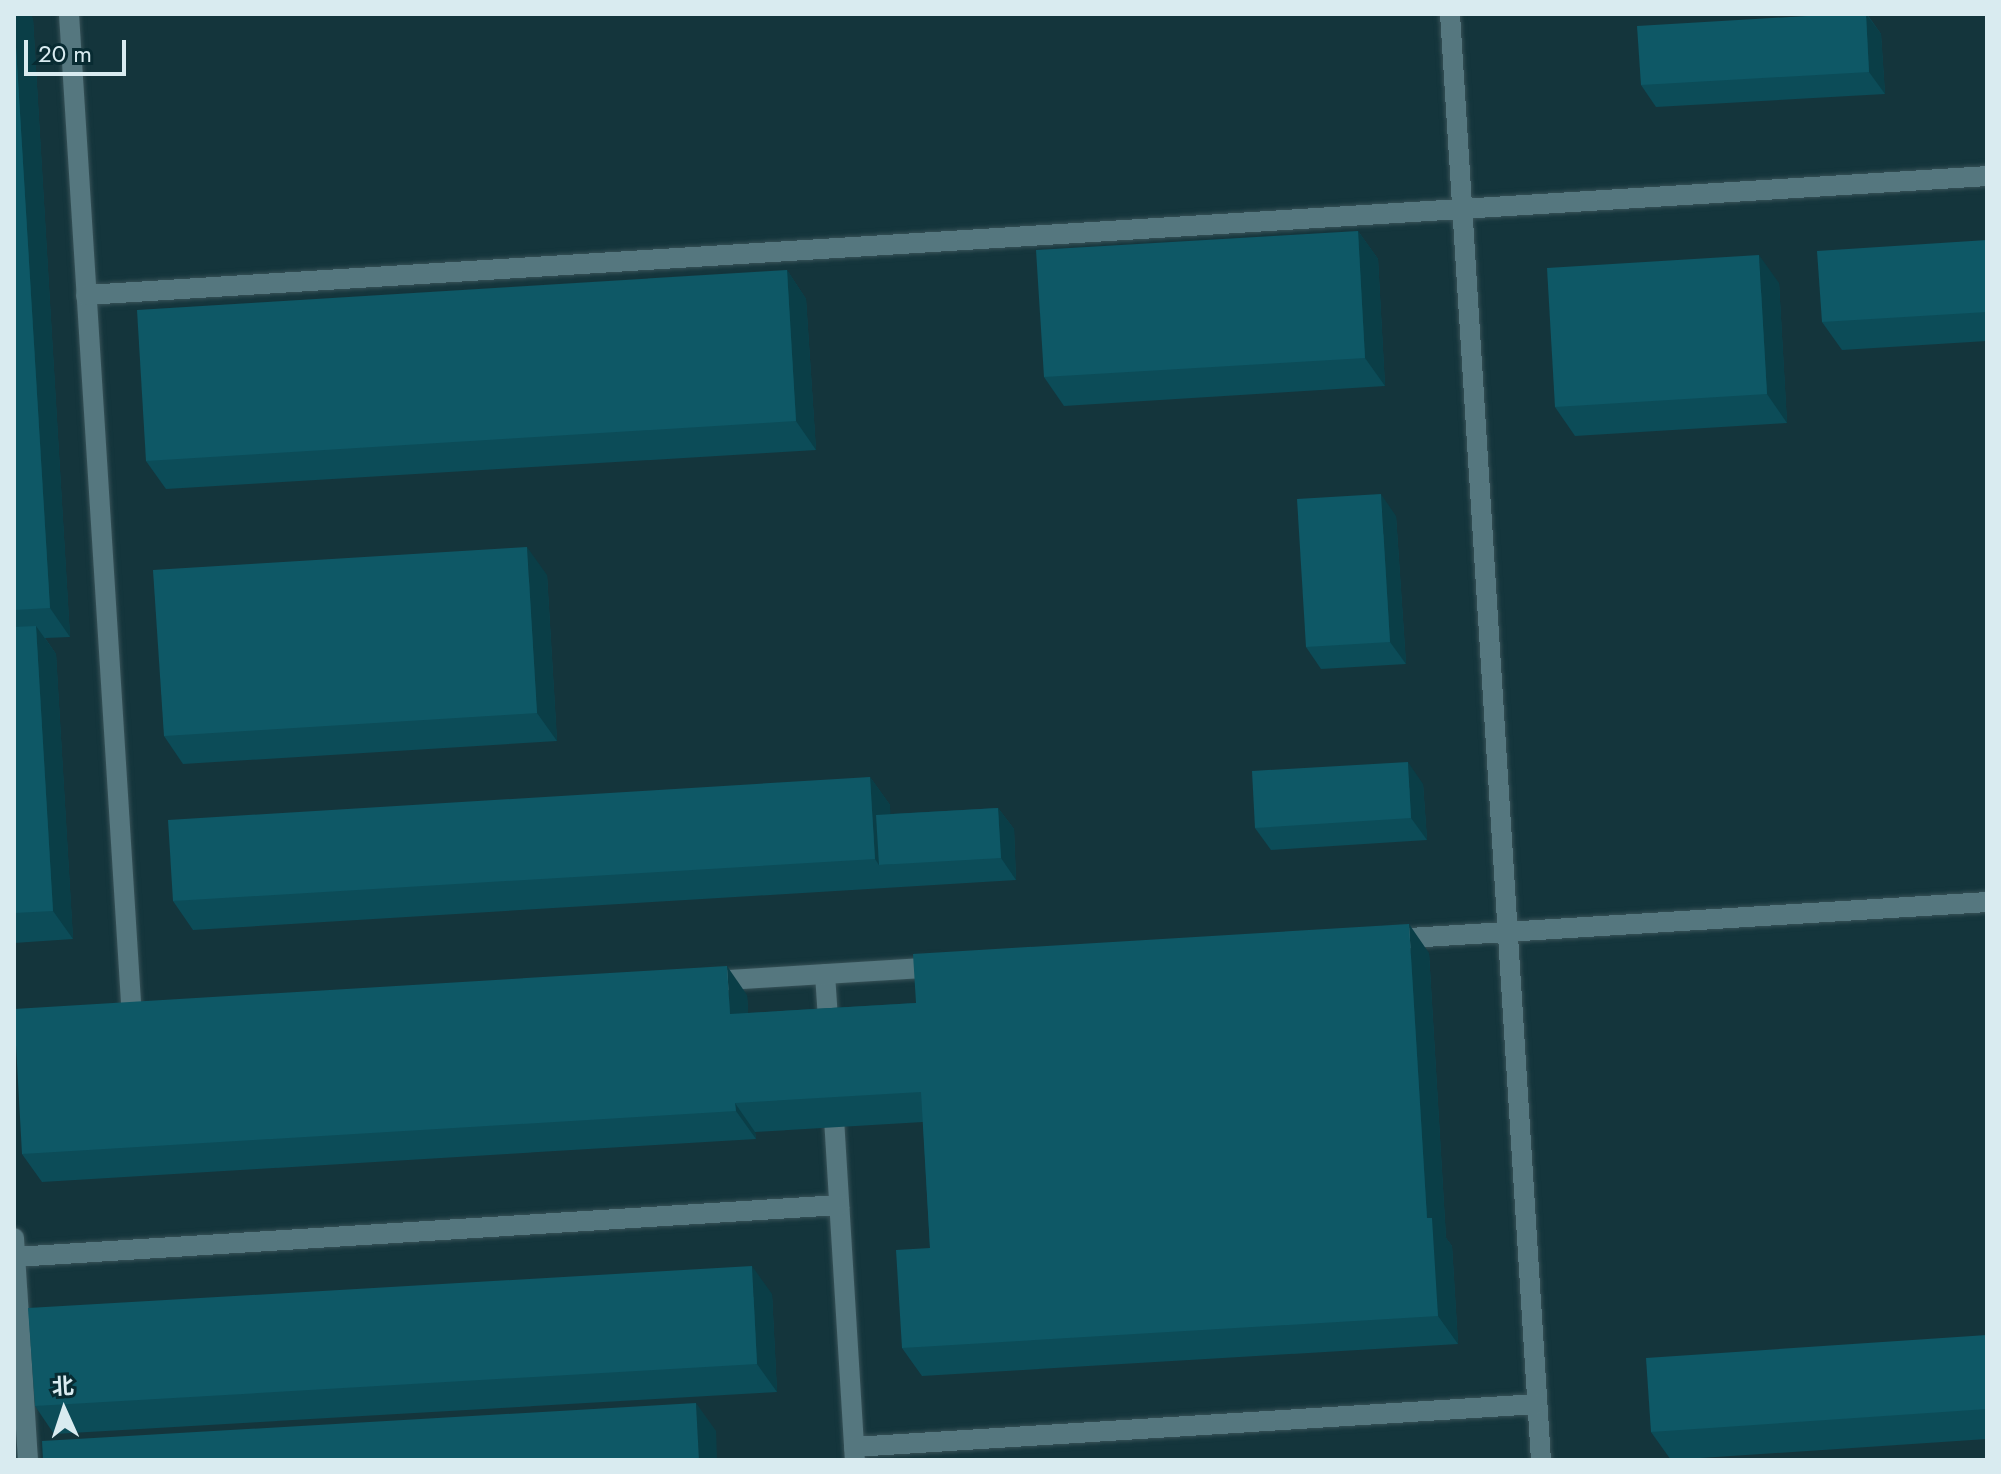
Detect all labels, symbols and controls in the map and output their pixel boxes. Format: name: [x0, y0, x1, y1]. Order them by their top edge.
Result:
scale bar: [28, 24, 130, 74]
text: 20 m: [38, 36, 92, 71]
text: 北: [51, 1369, 75, 1403]
north arrow: [24, 1370, 104, 1450]

